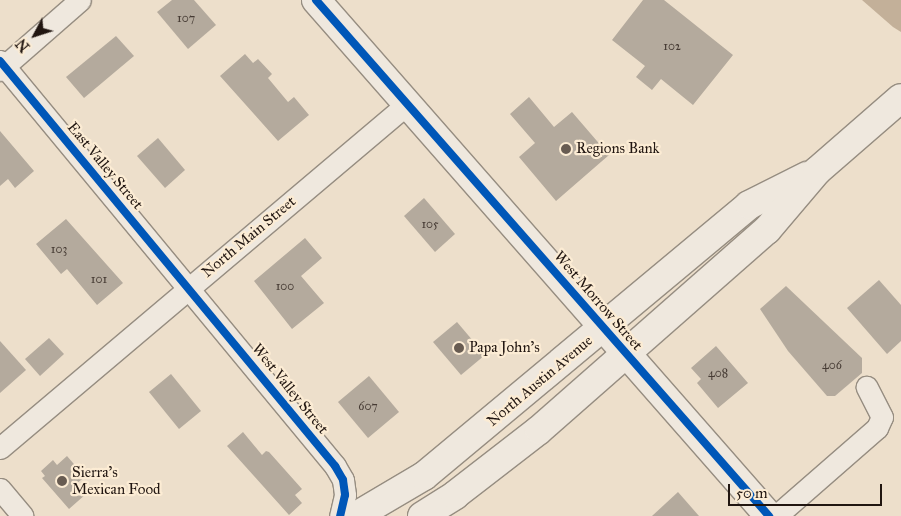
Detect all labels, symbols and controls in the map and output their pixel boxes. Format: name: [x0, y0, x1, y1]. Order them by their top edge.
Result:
north arrow: [10, 10, 60, 60]
house number: 107: [177, 12, 195, 26]
text: N: [13, 35, 33, 55]
house number: 102: [663, 40, 681, 54]
street label: East Valley Street: [63, 119, 147, 213]
place label: Regions Bank: [576, 140, 660, 158]
marker: Regions Bank: [560, 143, 572, 155]
street label: North Main Street: [198, 192, 300, 282]
house number: 105: [421, 218, 439, 232]
house number: 103: [51, 243, 67, 257]
street label: West Morrow Street: [550, 248, 646, 354]
house number: 101: [91, 273, 107, 287]
house number: 100: [276, 280, 294, 294]
street label: North Austin Avenue: [484, 332, 596, 430]
place label: Papa John's: [469, 339, 540, 357]
street label: West Valley Street: [248, 340, 332, 438]
marker: Papa John's: [453, 342, 465, 354]
house number: 406: [822, 359, 842, 373]
house number: 408: [708, 367, 728, 381]
house number: 607: [358, 400, 378, 414]
place label: Sierra's Mexican Food: [72, 463, 161, 498]
scale bar: [731, 474, 885, 506]
marker: Sierra's Mexican Food: [56, 475, 68, 487]
text: 50 m: [736, 484, 768, 502]

